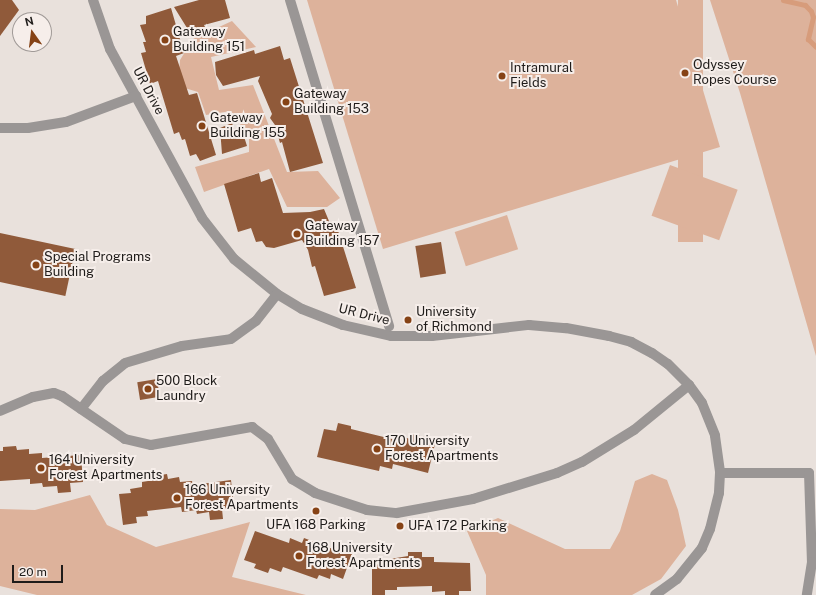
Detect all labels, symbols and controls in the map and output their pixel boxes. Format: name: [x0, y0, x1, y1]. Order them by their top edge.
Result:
north arrow: [12, 12, 52, 52]
text: N: [24, 14, 35, 28]
place label: Gateway Building 151: [173, 25, 245, 56]
marker: Gateway Building 151: [160, 35, 170, 45]
place label: Odyssey Ropes Course: [693, 58, 777, 89]
place label: Intramural Fields: [510, 61, 573, 92]
street label: UR Drive: [129, 64, 167, 118]
marker: Odyssey Ropes Course: [680, 68, 690, 78]
marker: Intramural Fields: [497, 71, 507, 81]
place label: Gateway Building 153: [294, 87, 369, 118]
marker: Gateway Building 153: [281, 97, 291, 107]
place label: Gateway Building 155: [210, 111, 285, 142]
marker: Gateway Building 155: [197, 121, 207, 131]
place label: Gateway Building 157: [305, 219, 380, 250]
marker: Gateway Building 157: [292, 229, 302, 239]
place label: Special Programs Building: [44, 250, 151, 281]
marker: Special Programs Building: [31, 260, 41, 270]
street label: UR Drive: [337, 301, 391, 329]
place label: University of Richmond: [416, 305, 492, 336]
marker: University of Richmond: [403, 315, 413, 325]
place label: 500 Block Laundry: [156, 374, 217, 405]
marker: 500 Block Laundry: [143, 384, 153, 394]
place label: 170 University Forest Apartments: [385, 434, 498, 465]
marker: 170 University Forest Apartments: [372, 444, 382, 454]
place label: 164 University Forest Apartments: [49, 453, 162, 484]
marker: 164 University Forest Apartments: [36, 463, 46, 473]
place label: 166 University Forest Apartments: [185, 483, 298, 514]
marker: 166 University Forest Apartments: [172, 493, 182, 503]
marker: UFA 168 Parking: [311, 506, 321, 516]
place label: UFA 168 Parking: [266, 517, 366, 533]
place label: UFA 172 Parking: [408, 518, 507, 534]
marker: UFA 172 Parking: [395, 521, 405, 531]
place label: 168 University Forest Apartments: [307, 541, 420, 572]
marker: 168 University Forest Apartments: [294, 551, 304, 561]
scale bar: [14, 557, 65, 583]
text: 20 m: [19, 565, 47, 579]

